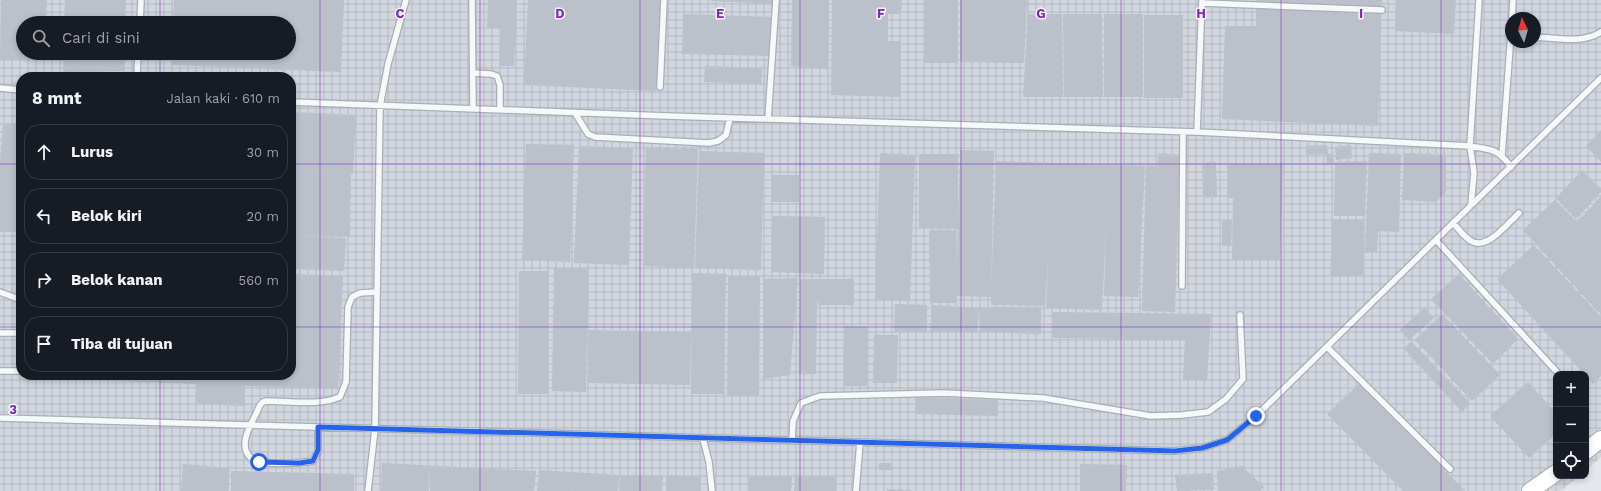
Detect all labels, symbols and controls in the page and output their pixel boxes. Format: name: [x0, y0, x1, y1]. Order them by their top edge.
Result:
text: C: [396, 6, 405, 21]
text: D: [555, 6, 565, 21]
text: E: [716, 6, 724, 21]
text: F: [877, 6, 885, 21]
text: G: [1036, 6, 1046, 21]
text: H: [1196, 6, 1206, 21]
text: I: [1359, 6, 1363, 21]
north arrow: [1505, 12, 1541, 48]
search box: [16, 16, 296, 60]
icon: search: [30, 27, 52, 49]
text: Cari di sini: [62, 29, 140, 47]
text: 8 mnt: [32, 88, 81, 108]
text: Jalan kaki · 610 m: [167, 91, 280, 106]
icon: ahead: [33, 141, 55, 163]
text: Lurus: [71, 143, 113, 161]
text: 30 m: [247, 145, 279, 160]
icon: left: [33, 205, 55, 227]
text: Belok kiri: [71, 207, 142, 225]
text: 20 m: [247, 209, 279, 224]
icon: right: [33, 269, 55, 291]
text: Belok kanan: [71, 271, 162, 289]
text: 560 m: [239, 273, 279, 288]
icon: arrive: [33, 333, 55, 355]
text: Tiba di tujuan: [71, 335, 173, 353]
map controls: [1553, 371, 1589, 479]
button: +: [1553, 371, 1589, 407]
text: 3: [9, 402, 17, 417]
route end: [1247, 407, 1265, 425]
button: −: [1553, 407, 1589, 443]
button: locate: [1553, 443, 1589, 479]
route start: [250, 453, 268, 471]

